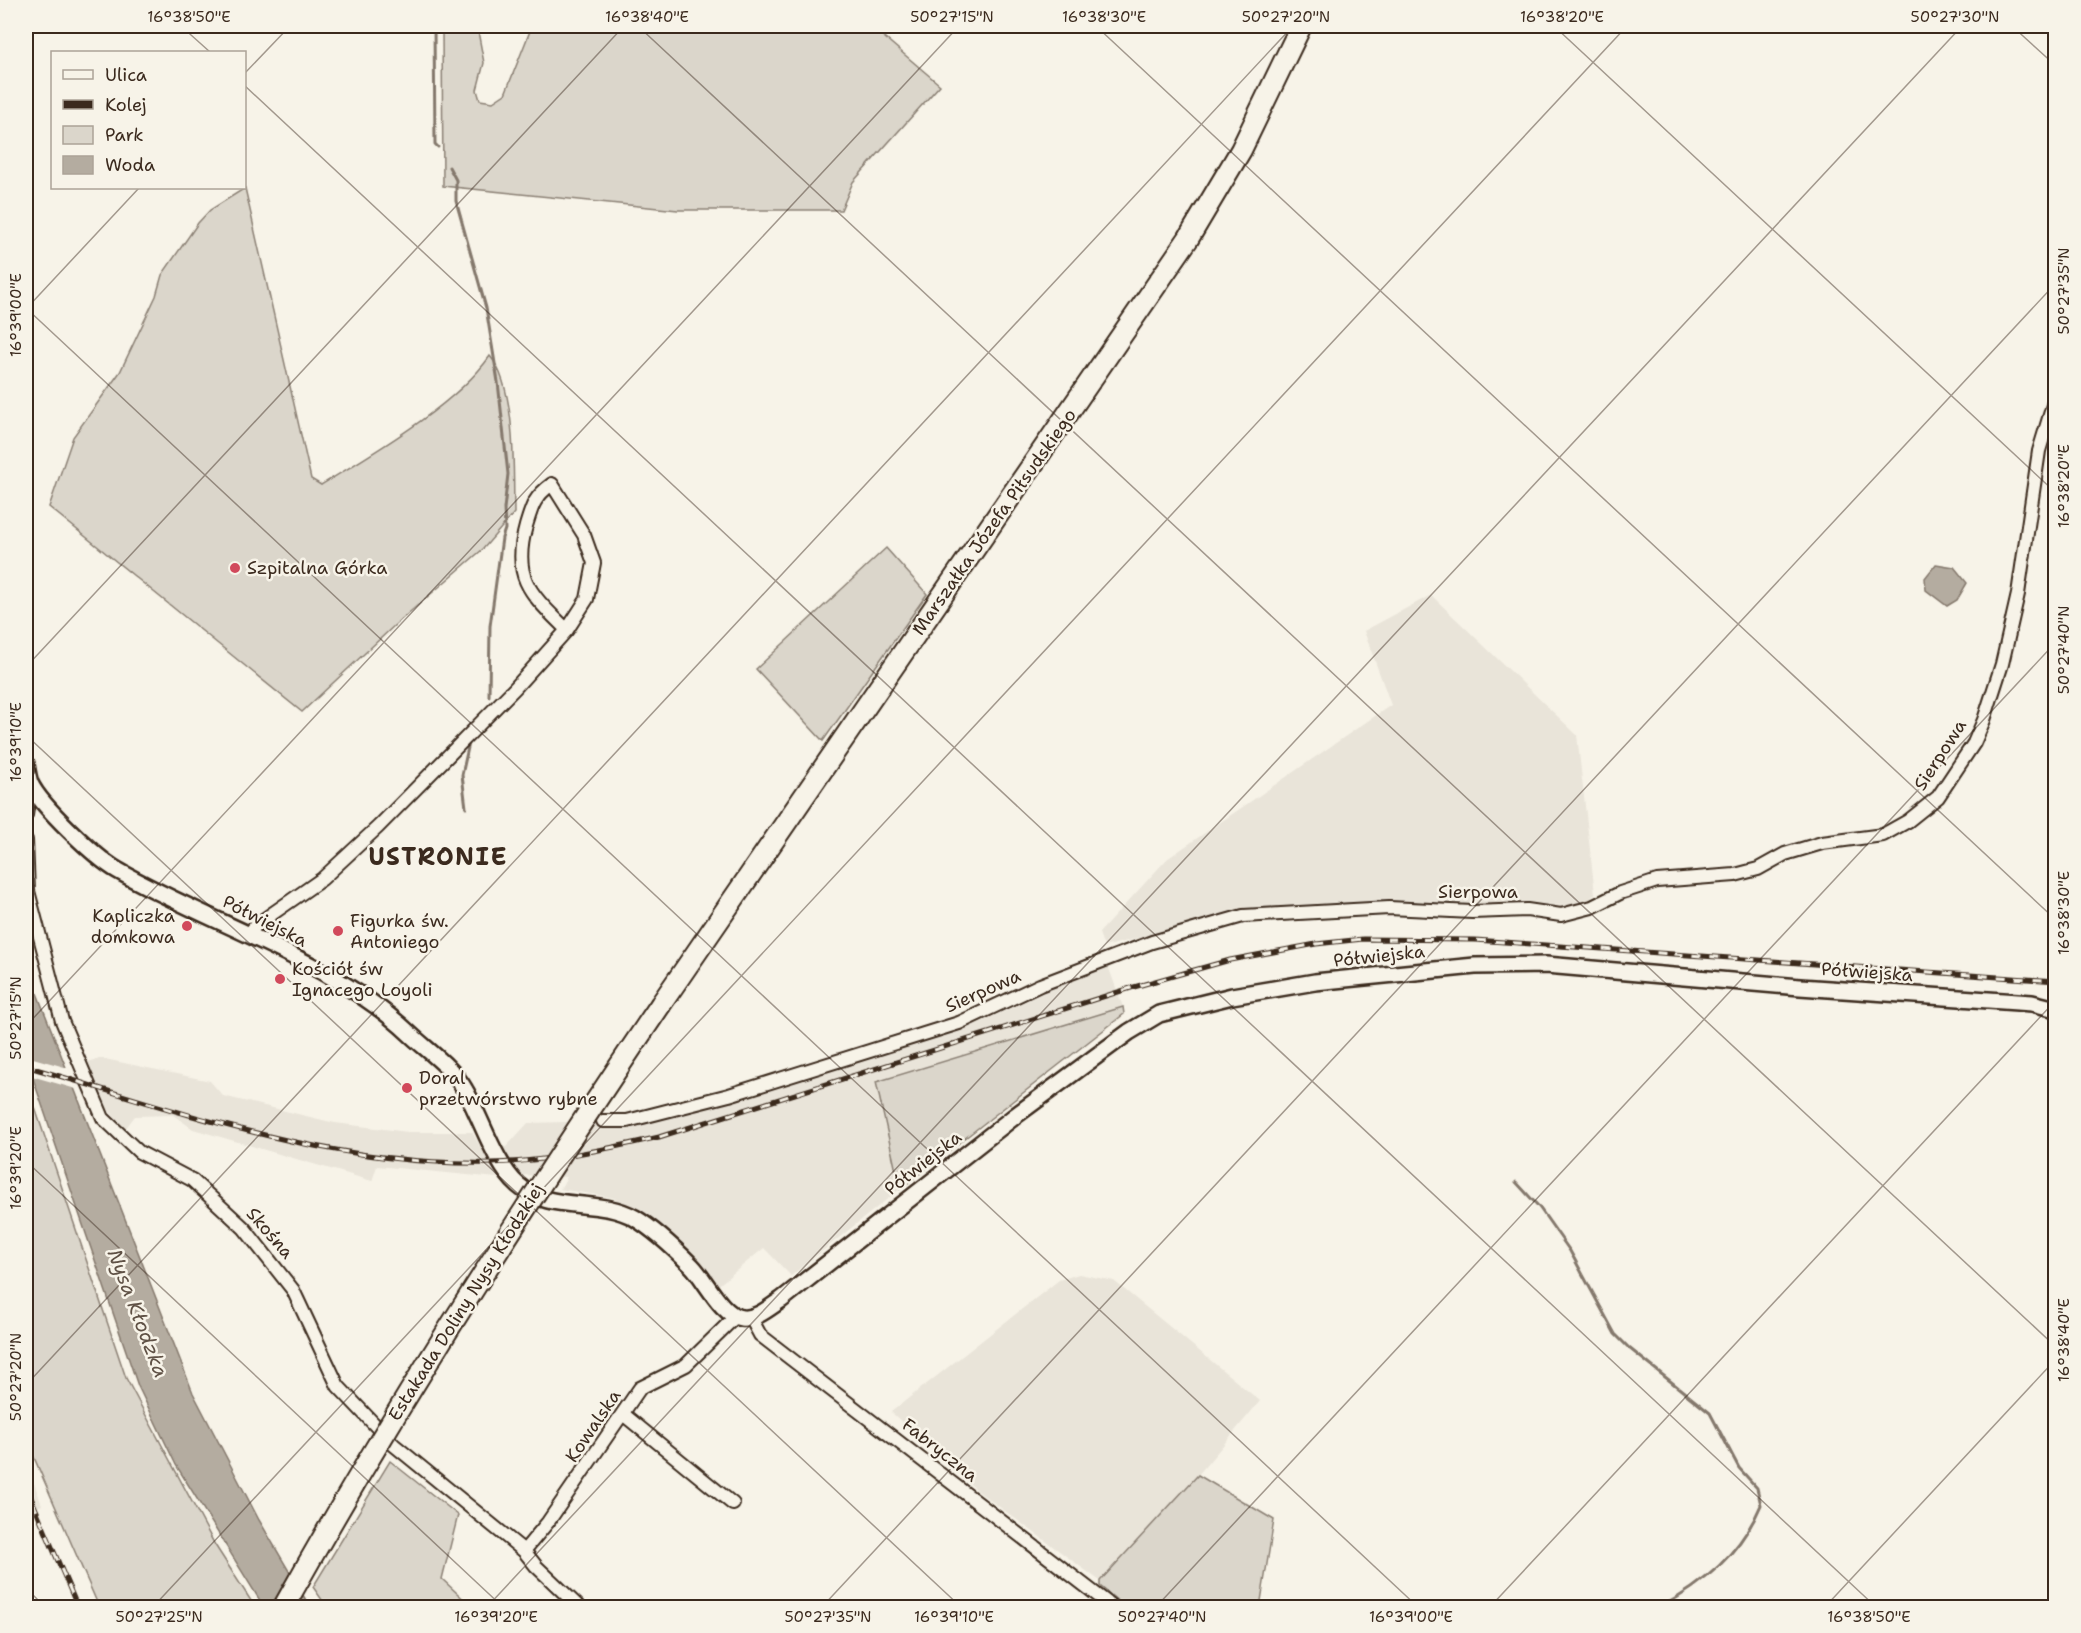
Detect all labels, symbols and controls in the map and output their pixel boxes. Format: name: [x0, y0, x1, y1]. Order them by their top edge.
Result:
text: 16°38'50"E: [147, 7, 231, 27]
text: 16°38'40"E: [605, 7, 689, 27]
text: 50°27'15"N: [910, 7, 994, 27]
text: 16°38'30"E: [1062, 7, 1146, 27]
text: 50°27'20"N: [1242, 7, 1330, 27]
text: 16°38'20"E: [1520, 7, 1604, 27]
text: 50°27'30"N: [1911, 7, 1999, 27]
legend: [51, 51, 246, 189]
text: Ulica: [105, 63, 147, 87]
text: Kolej: [105, 93, 147, 117]
text: Park: [105, 123, 144, 147]
text: Woda: [105, 153, 155, 177]
text: 50°27'35"N: [2054, 247, 2074, 335]
text: 16°39'00"E: [6, 273, 26, 357]
street label: Marszałka Józefa Piłsudskiego: [906, 404, 1082, 640]
text: 16°38'20"E: [2054, 444, 2074, 528]
place label: Szpitalna Górka: [247, 556, 387, 580]
marker: Szpitalna Górka: [228, 561, 242, 575]
text: 50°27'40"N: [2054, 606, 2074, 694]
text: 16°39'10"E: [6, 702, 26, 782]
street label: Sierpowa: [1908, 715, 1972, 795]
district label: USTRONIE: [368, 841, 508, 873]
text: 16°38'30"E: [2054, 871, 2074, 955]
street label: Sierpowa: [1438, 880, 1518, 904]
street label: Półwiejska: [219, 889, 311, 953]
place label: Kapliczka domkowa: [91, 904, 175, 949]
place label: Figurka św. Antoniego: [350, 909, 449, 954]
marker: Kapliczka domkowa: [180, 919, 194, 933]
marker: Figurka św. Antoniego: [331, 924, 345, 938]
street label: Półwiejska: [1332, 939, 1426, 973]
place label: Kościół św Ignacego Loyoli: [292, 957, 433, 1002]
street label: Półwiejska: [1820, 957, 1914, 987]
street label: Sierpowa: [942, 964, 1024, 1018]
marker: Kościół św Ignacego Loyoli: [273, 972, 287, 986]
text: 50°27'15"N: [6, 976, 26, 1060]
place label: Doral przetwórstwo rybne: [419, 1066, 598, 1111]
marker: Doral przetwórstwo rybne: [400, 1081, 414, 1095]
street label: Półwiejska: [879, 1125, 967, 1201]
text: 16°39'20"E: [6, 1126, 26, 1210]
street label: Estakada Doliny Nysy Kłodzkiej: [383, 1179, 549, 1425]
street label: Skośna: [241, 1202, 299, 1264]
water label: Nysa Kłodzka: [102, 1245, 174, 1381]
text: 16°38'40"E: [2054, 1298, 2074, 1382]
text: 50°27'20"N: [6, 1333, 26, 1421]
street label: Kowalska: [560, 1385, 626, 1467]
street label: Fabryczna: [897, 1413, 983, 1487]
text: 50°27'25"N: [115, 1607, 203, 1627]
text: 16°39'20"E: [454, 1607, 538, 1627]
text: 50°27'35"N: [784, 1607, 872, 1627]
text: 16°39'10"E: [914, 1607, 994, 1627]
text: 50°27'40"N: [1118, 1607, 1206, 1627]
text: 16°39'00"E: [1369, 1607, 1453, 1627]
text: 16°38'50"E: [1827, 1607, 1911, 1627]

